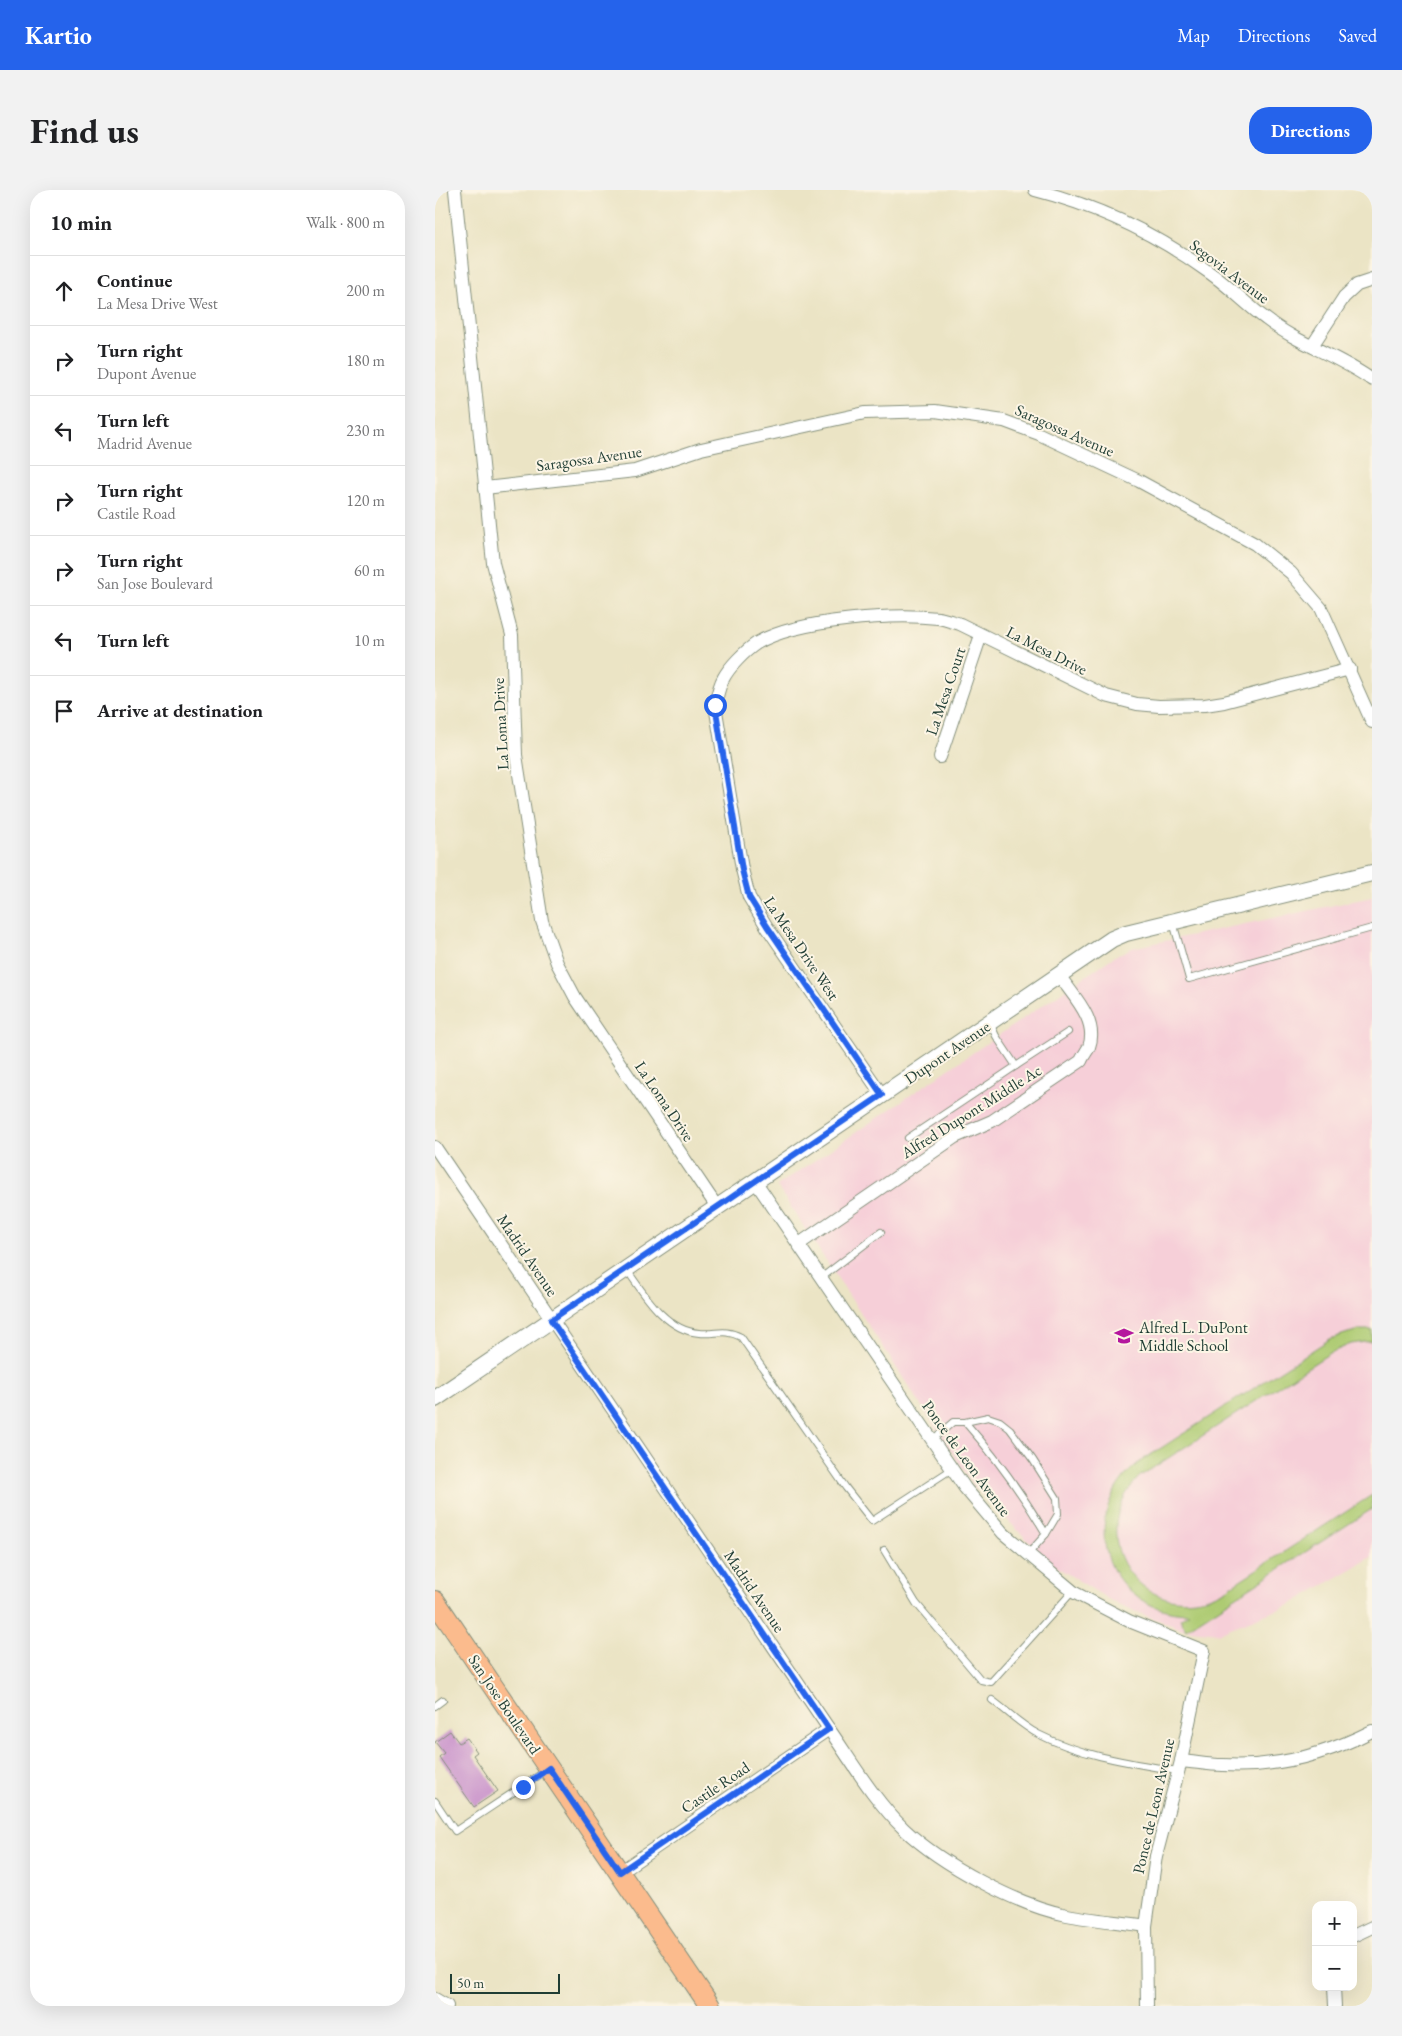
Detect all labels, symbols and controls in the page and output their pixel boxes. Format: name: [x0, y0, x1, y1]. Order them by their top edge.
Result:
text: Kartio: [25, 20, 92, 51]
text: Map: [1178, 24, 1210, 47]
text: Directions: [1238, 24, 1310, 47]
text: Saved: [1338, 24, 1377, 47]
button: Directions: [1249, 107, 1372, 154]
text: Find us: [30, 108, 139, 153]
text: 10 min: [50, 209, 112, 236]
text: Walk · 800 m: [306, 212, 385, 233]
street label: Segovia Avenue: [1186, 234, 1274, 308]
text: Continue: [97, 268, 172, 293]
icon: ahead: [50, 277, 78, 305]
text: 200 m: [346, 280, 385, 301]
text: La Mesa Drive West: [97, 293, 218, 314]
text: Turn right: [97, 338, 183, 363]
icon: right: [50, 347, 78, 375]
text: 180 m: [346, 350, 385, 371]
text: Dupont Avenue: [97, 363, 196, 384]
street label: Saragossa Avenue: [1012, 399, 1118, 462]
text: Turn left: [97, 408, 169, 433]
icon: left: [50, 417, 78, 445]
text: 230 m: [346, 420, 385, 441]
text: Madrid Avenue: [97, 433, 192, 454]
street label: Saragossa Avenue: [535, 441, 643, 476]
text: Turn right: [97, 478, 183, 503]
icon: right: [50, 487, 78, 515]
text: 120 m: [346, 490, 385, 511]
text: Castile Road: [97, 503, 176, 524]
text: Turn right: [97, 548, 183, 573]
icon: right: [50, 557, 78, 585]
text: 60 m: [354, 560, 385, 581]
text: San Jose Boulevard: [97, 573, 213, 594]
street label: La Mesa Drive: [1003, 621, 1091, 680]
icon: left: [50, 627, 78, 655]
text: Turn left: [97, 628, 169, 653]
text: 10 m: [354, 630, 385, 651]
street label: La Mesa Court: [921, 644, 970, 738]
street label: La Loma Drive: [488, 677, 513, 771]
route start: [704, 694, 727, 717]
icon: arrive: [50, 697, 78, 725]
text: Arrive at destination: [97, 698, 263, 723]
street label: La Mesa Drive West: [759, 892, 844, 1004]
street label: Dupont Avenue: [900, 1016, 994, 1089]
street label: La Loma Drive: [630, 1057, 699, 1145]
street label: Alfred Dupont Middle Ac: [896, 1060, 1045, 1164]
street label: Madrid Avenue: [492, 1210, 563, 1301]
place label: Alfred L. DuPont Middle School: [1138, 1317, 1248, 1356]
school or university icon: Alfred L. DuPont Middle School: [1113, 1325, 1135, 1347]
street label: Ponce de Leon Avenue: [917, 1396, 1016, 1520]
street label: Madrid Avenue: [719, 1546, 790, 1637]
street label: San Jose Boulevard: [463, 1650, 546, 1759]
street label: Ponce de Leon Avenue: [1128, 1736, 1179, 1876]
street label: Castile Road: [677, 1756, 754, 1818]
route end: [512, 1776, 535, 1799]
map controls: [1312, 1901, 1357, 1991]
button: +: [1312, 1901, 1357, 1946]
button: −: [1312, 1946, 1357, 1991]
scale bar: [450, 1971, 560, 1994]
text: 50 m: [457, 1974, 484, 1992]

